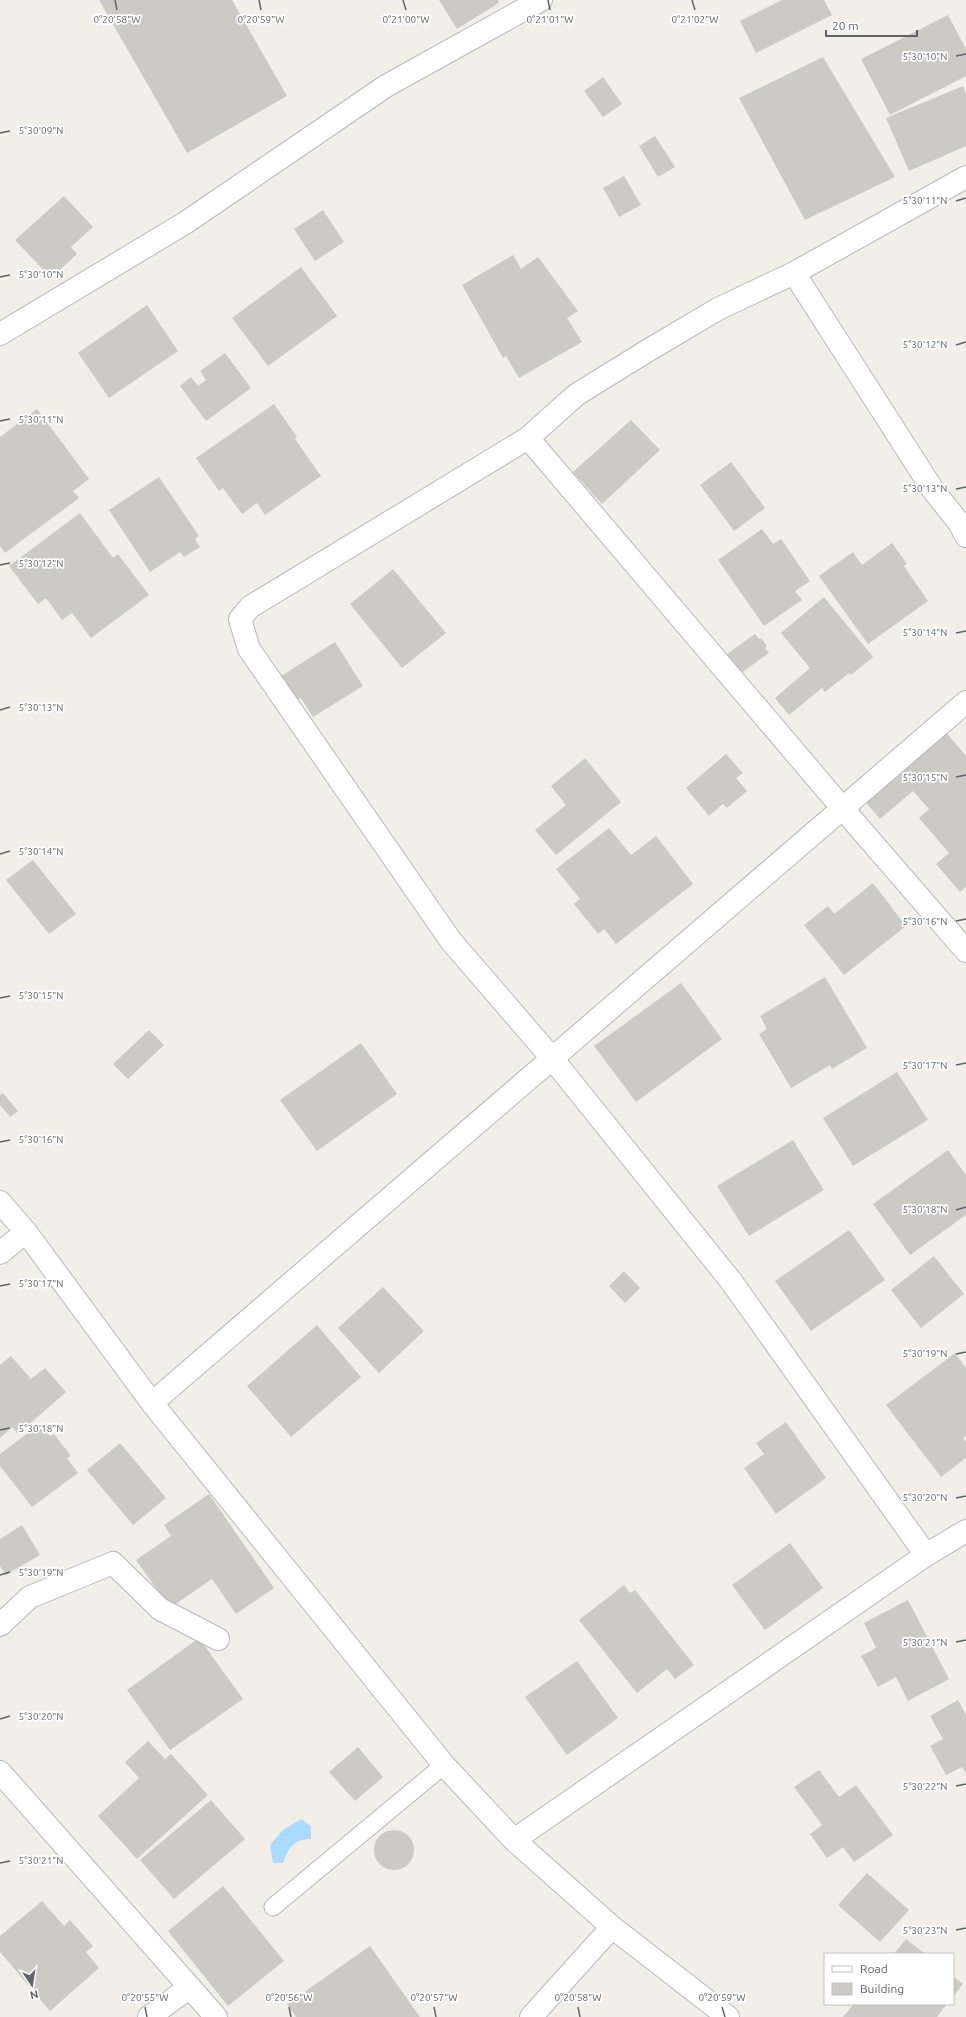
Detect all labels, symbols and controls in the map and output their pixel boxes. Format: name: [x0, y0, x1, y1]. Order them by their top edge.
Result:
scale bar: [826, 12, 917, 38]
text: 0°20'58"W: [93, 14, 141, 25]
text: 0°20'59"W: [237, 14, 285, 25]
text: 0°21'00"W: [382, 14, 430, 25]
text: 0°21'01"W: [526, 14, 574, 25]
text: 0°21'02"W: [671, 14, 719, 25]
text: 20 m: [832, 19, 859, 32]
text: 5°30'10"N: [903, 51, 947, 62]
text: 5°30'09"N: [19, 125, 63, 136]
text: 5°30'11"N: [903, 195, 947, 206]
text: 5°30'10"N: [19, 269, 63, 280]
text: 5°30'12"N: [903, 339, 947, 350]
text: 5°30'11"N: [19, 414, 63, 425]
text: 5°30'13"N: [903, 483, 947, 494]
text: 5°30'12"N: [19, 558, 63, 569]
text: 5°30'14"N: [903, 627, 947, 638]
text: 5°30'13"N: [19, 702, 63, 713]
text: 5°30'15"N: [903, 772, 947, 783]
text: 5°30'14"N: [19, 846, 63, 857]
text: 5°30'16"N: [903, 916, 947, 927]
text: 5°30'15"N: [19, 990, 63, 1001]
text: 5°30'17"N: [903, 1060, 947, 1071]
text: 5°30'16"N: [19, 1134, 63, 1145]
text: 5°30'18"N: [903, 1204, 947, 1215]
text: 5°30'17"N: [19, 1278, 63, 1289]
text: 5°30'19"N: [903, 1348, 947, 1359]
text: 5°30'18"N: [19, 1423, 63, 1434]
text: 5°30'20"N: [903, 1492, 947, 1503]
text: 5°30'19"N: [19, 1567, 63, 1578]
text: 5°30'21"N: [903, 1637, 947, 1648]
text: 5°30'20"N: [19, 1711, 63, 1722]
text: 5°30'22"N: [903, 1781, 947, 1792]
text: 5°30'21"N: [19, 1855, 63, 1866]
text: 5°30'23"N: [903, 1925, 947, 1936]
legend: [824, 1953, 954, 2005]
text: Road: [860, 1962, 888, 1975]
north arrow: [12, 1965, 52, 2005]
text: Building: [860, 1982, 904, 1995]
text: N: [29, 1988, 40, 2002]
text: 0°20'55"W: [121, 1992, 169, 2003]
text: 0°20'56"W: [265, 1992, 313, 2003]
text: 0°20'57"W: [410, 1992, 458, 2003]
text: 0°20'58"W: [554, 1992, 602, 2003]
text: 0°20'59"W: [698, 1992, 746, 2003]

